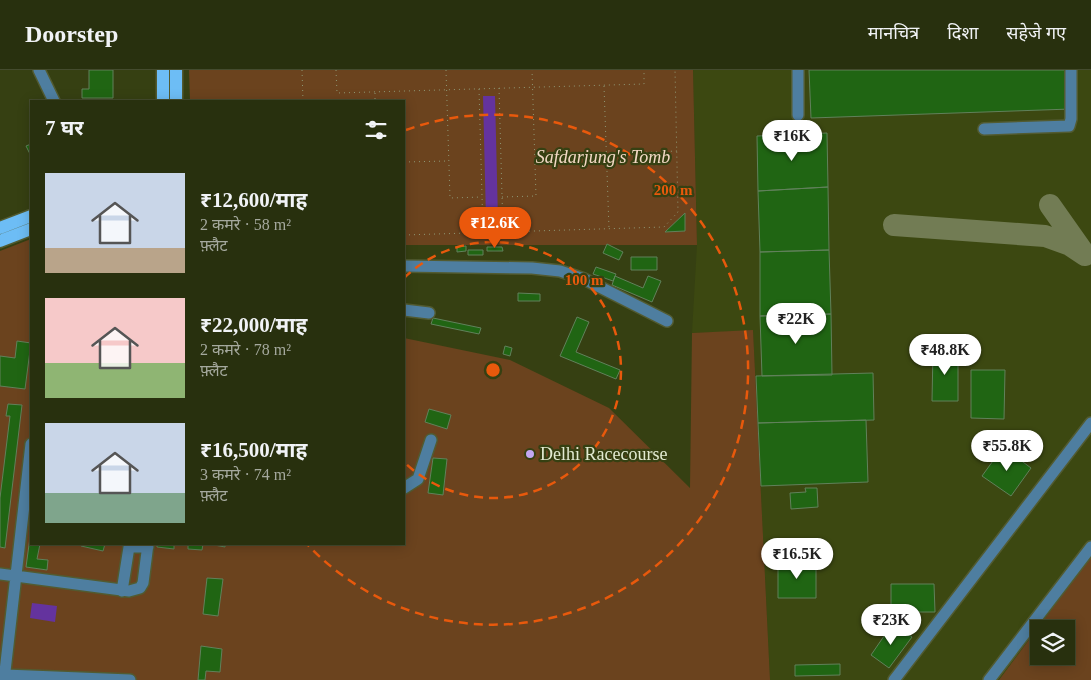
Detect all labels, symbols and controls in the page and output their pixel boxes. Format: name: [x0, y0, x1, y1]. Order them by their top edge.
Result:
text: Doorstep: [25, 21, 118, 47]
text: मानचित्र: [868, 23, 919, 43]
text: दिशा: [947, 23, 978, 43]
text: सहेजे गए: [1006, 23, 1066, 43]
text: 7 घर: [45, 116, 84, 140]
icon: filters: [362, 116, 390, 144]
pin: ₹16K: [762, 119, 822, 162]
text: ₹16K: [773, 127, 811, 144]
park label: Safdarjung's Tomb: [536, 147, 670, 167]
text: 200 m: [654, 182, 693, 198]
text: ₹12,600/माह: [200, 188, 307, 212]
icon: home: [85, 193, 145, 253]
pin: ₹12.6K: [454, 206, 536, 249]
text: ₹12.6K: [470, 214, 520, 231]
text: 2 कमरे · 58 m²: [200, 216, 291, 233]
text: फ़्लैट: [200, 237, 228, 254]
text: 100 m: [565, 272, 604, 288]
pin: ₹22K: [766, 302, 826, 345]
text: ₹22K: [777, 310, 815, 327]
text: ₹22,000/माह: [200, 313, 307, 337]
icon: home: [85, 318, 145, 378]
pin: ₹48.8K: [904, 334, 986, 376]
text: 2 कमरे · 78 m²: [200, 341, 291, 358]
text: ₹48.8K: [920, 341, 970, 358]
centre of rings: [484, 361, 502, 379]
text: फ़्लैट: [200, 362, 228, 379]
pin: ₹55.8K: [966, 430, 1048, 472]
text: ₹55.8K: [982, 437, 1032, 454]
text: ₹16,500/माह: [200, 438, 307, 462]
icon: home: [85, 443, 145, 503]
place label: Delhi Racecourse: [540, 444, 667, 464]
marker: Delhi Racecourse: [524, 448, 536, 460]
text: 3 कमरे · 74 m²: [200, 466, 291, 483]
text: फ़्लैट: [200, 487, 228, 504]
pin: ₹16.5K: [756, 538, 838, 580]
text: ₹16.5K: [772, 545, 822, 562]
pin: ₹23K: [861, 604, 921, 646]
text: ₹23K: [872, 611, 910, 628]
map controls: [1030, 620, 1075, 665]
button: layers: [1030, 620, 1075, 665]

